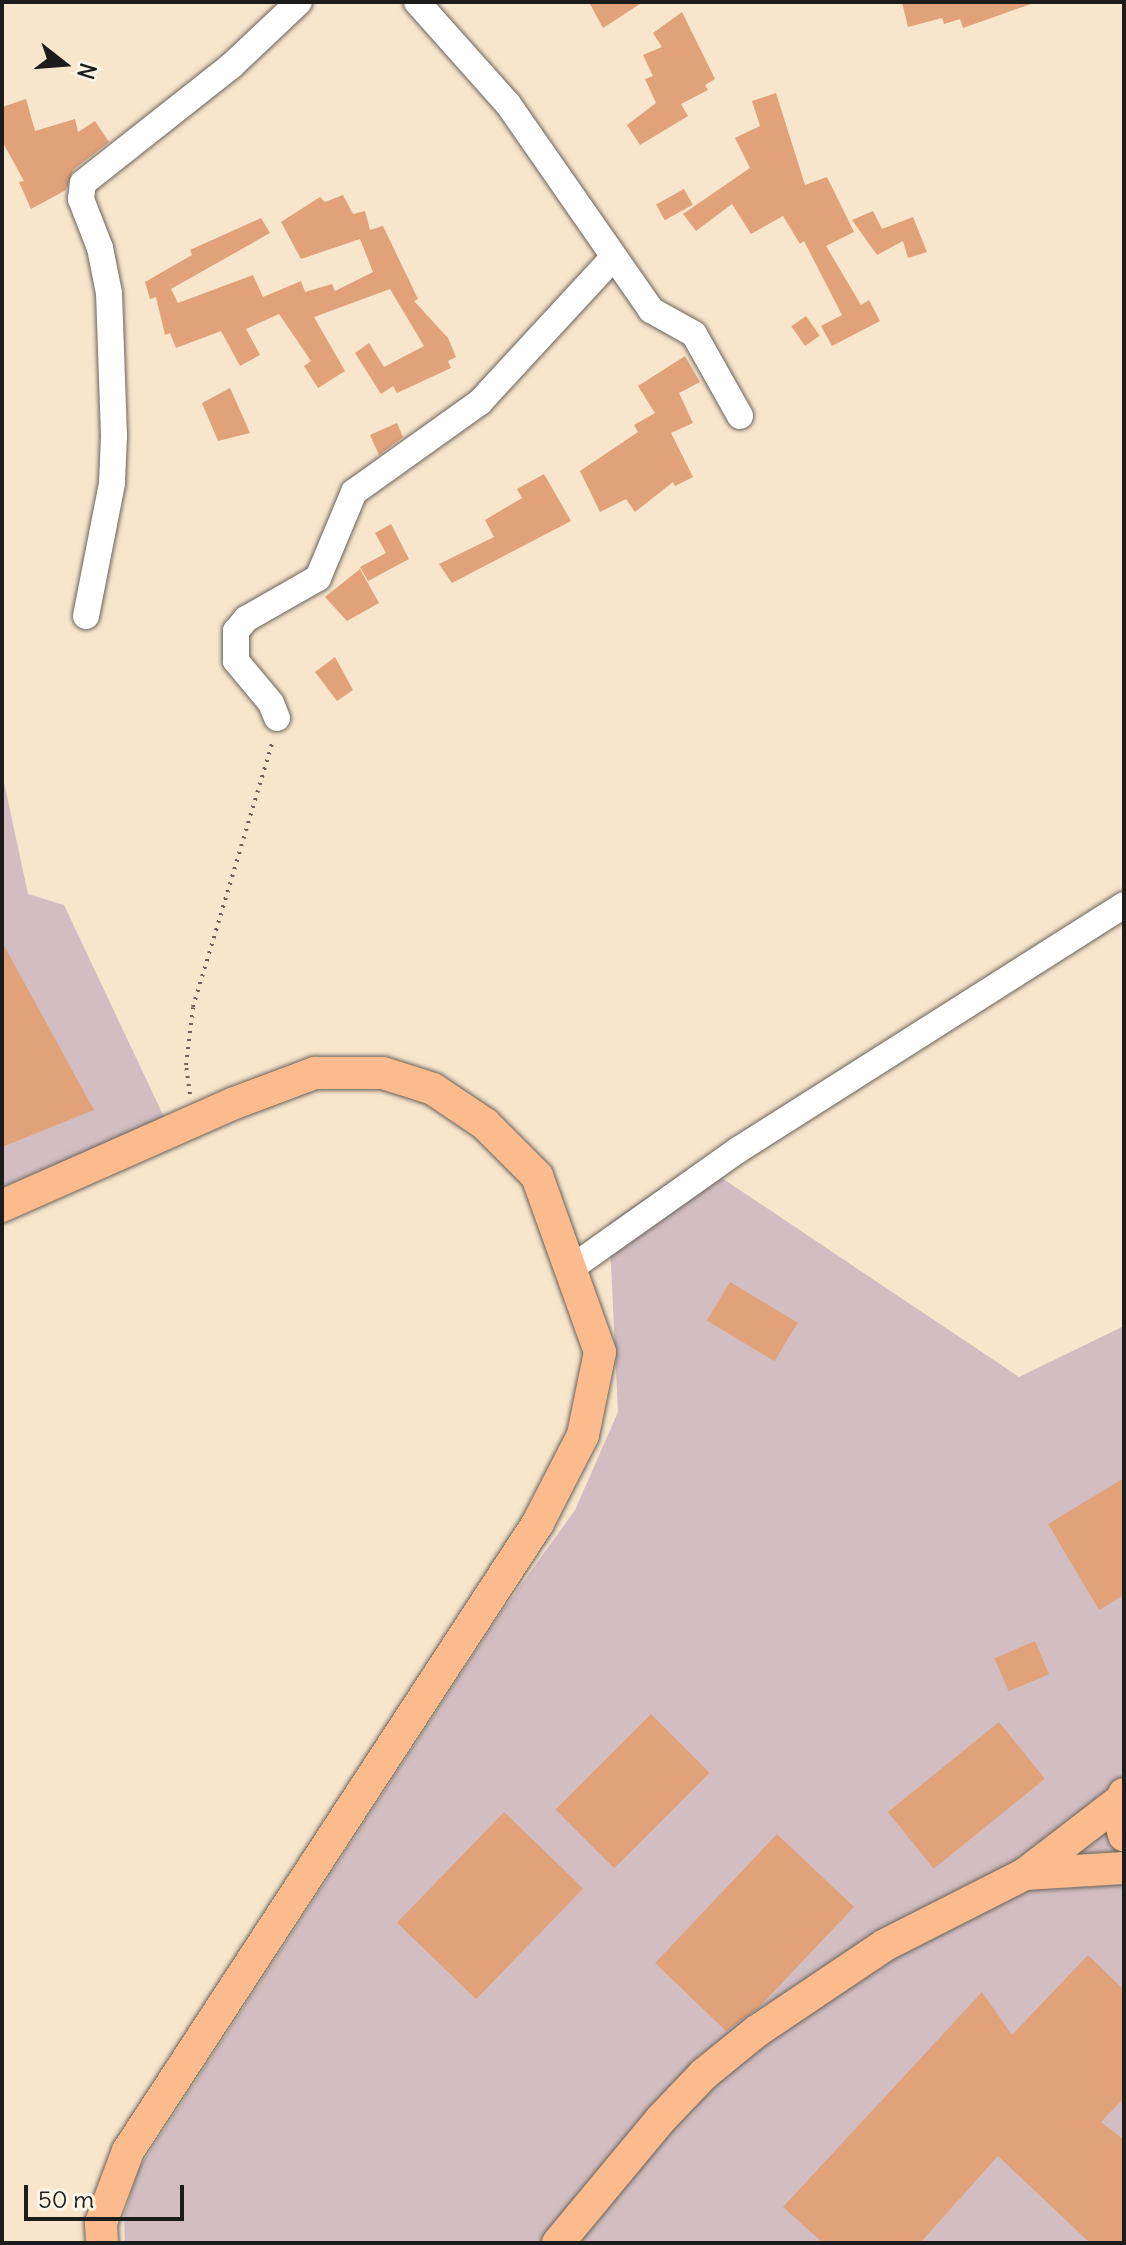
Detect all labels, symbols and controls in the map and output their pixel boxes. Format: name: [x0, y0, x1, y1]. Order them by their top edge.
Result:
north arrow: [24, 24, 104, 104]
text: N: [71, 60, 103, 82]
scale bar: [28, 2169, 188, 2219]
text: 50 m: [38, 2184, 94, 2214]

